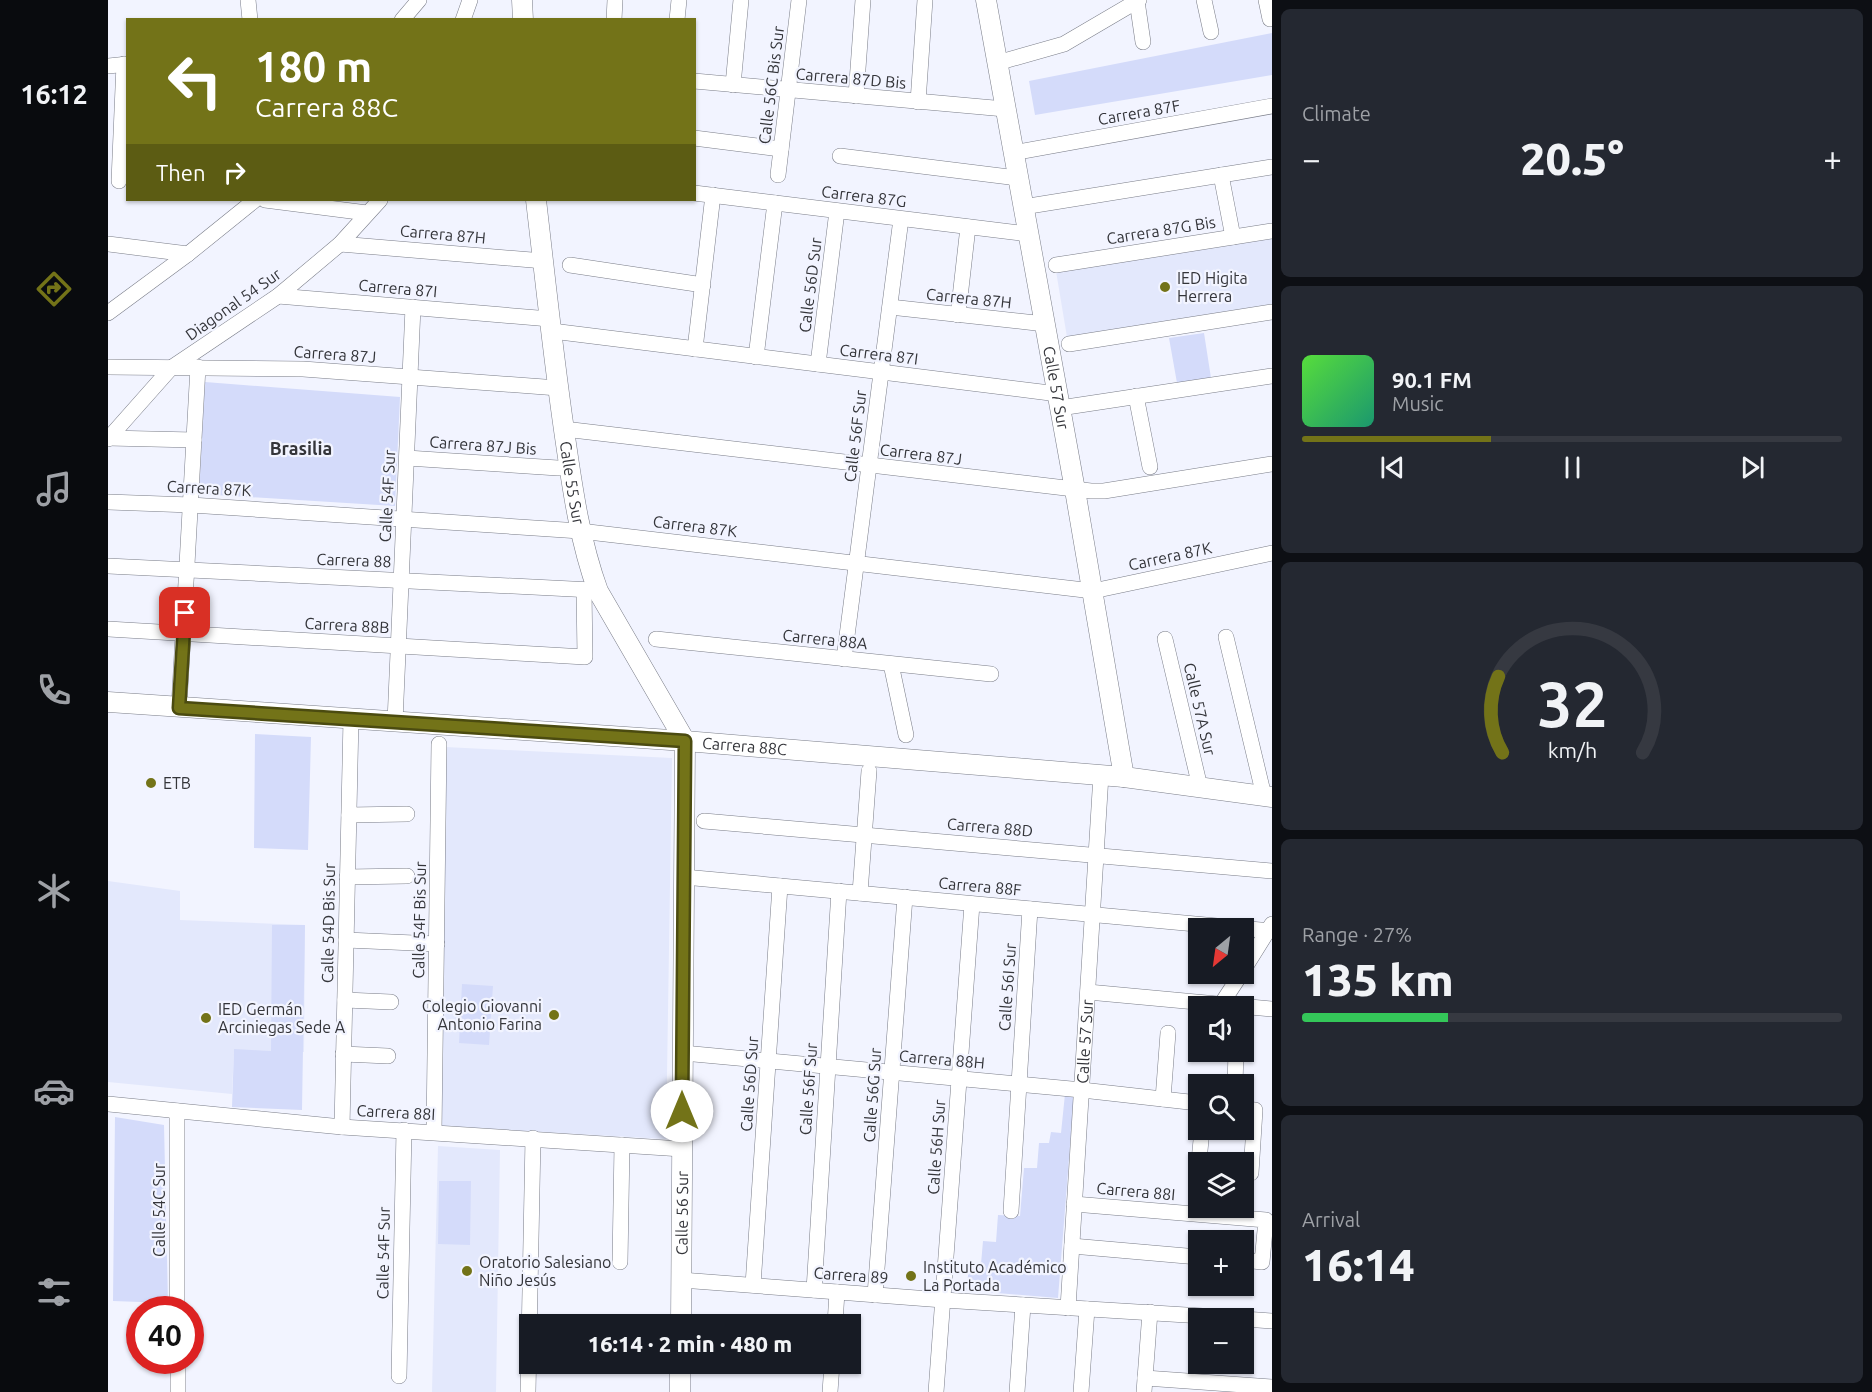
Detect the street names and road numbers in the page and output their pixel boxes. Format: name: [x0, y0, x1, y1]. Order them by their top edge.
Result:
street label: Calle 56C Bis Sur: [755, 25, 787, 145]
street label: Carrera 87D Bis: [795, 64, 907, 92]
street label: Carrera 87F: [1096, 96, 1182, 128]
street label: Carrera 87G: [820, 182, 908, 210]
street label: Carrera 87G Bis: [1105, 212, 1217, 248]
street label: Carrera 87H: [399, 221, 487, 247]
street label: Calle 56D Sur: [795, 236, 825, 334]
street label: Diagonal 54 Sur: [182, 264, 284, 344]
street label: Carrera 87I: [358, 276, 438, 300]
street label: Carrera 87H: [925, 285, 1013, 311]
street label: Carrera 87I: [839, 340, 919, 368]
street label: Carrera 87J: [293, 342, 377, 366]
street label: Calle 57 Sur: [1040, 345, 1073, 431]
street label: Calle 56F Sur: [840, 389, 870, 483]
street label: Carrera 87J Bis: [429, 432, 537, 458]
street label: Calle 55 Sur: [557, 440, 588, 526]
street label: Carrera 87J: [879, 440, 963, 468]
street label: Calle 54F Sur: [376, 449, 398, 543]
street label: Carrera 87K: [166, 477, 252, 499]
street label: Carrera 87K: [652, 512, 738, 540]
street label: Carrera 87K: [1127, 538, 1214, 574]
street label: Carrera 88: [316, 550, 392, 570]
street label: Carrera 88B: [304, 614, 390, 636]
street label: Carrera 88A: [782, 626, 869, 652]
street label: Calle 57A Sur: [1181, 661, 1219, 757]
street label: Carrera 88C: [701, 733, 788, 758]
street label: Carrera 88D: [946, 814, 1034, 840]
street label: Calle 54F Bis Sur: [409, 861, 429, 979]
street label: Calle 54D Bis Sur: [318, 863, 338, 983]
street label: Carrera 88F: [938, 873, 1022, 899]
street label: Calle 56I Sur: [995, 942, 1019, 1032]
street label: Calle 57 Sur: [1073, 999, 1096, 1084]
street label: Calle 56D Sur: [737, 1036, 761, 1132]
street label: Calle 56F Sur: [796, 1042, 820, 1136]
street label: Carrera 88H: [898, 1046, 986, 1072]
street label: Calle 56G Sur: [860, 1047, 884, 1143]
street label: Calle 56H Sur: [924, 1099, 948, 1195]
street label: Carrera 88I: [356, 1101, 436, 1123]
street label: Calle 54C Sur: [150, 1163, 168, 1257]
street label: Calle 56 Sur: [672, 1171, 691, 1255]
street label: Carrera 88I: [1096, 1179, 1176, 1203]
street label: Calle 54F Sur: [373, 1207, 393, 1299]
street label: Carrera 89: [813, 1263, 889, 1287]

